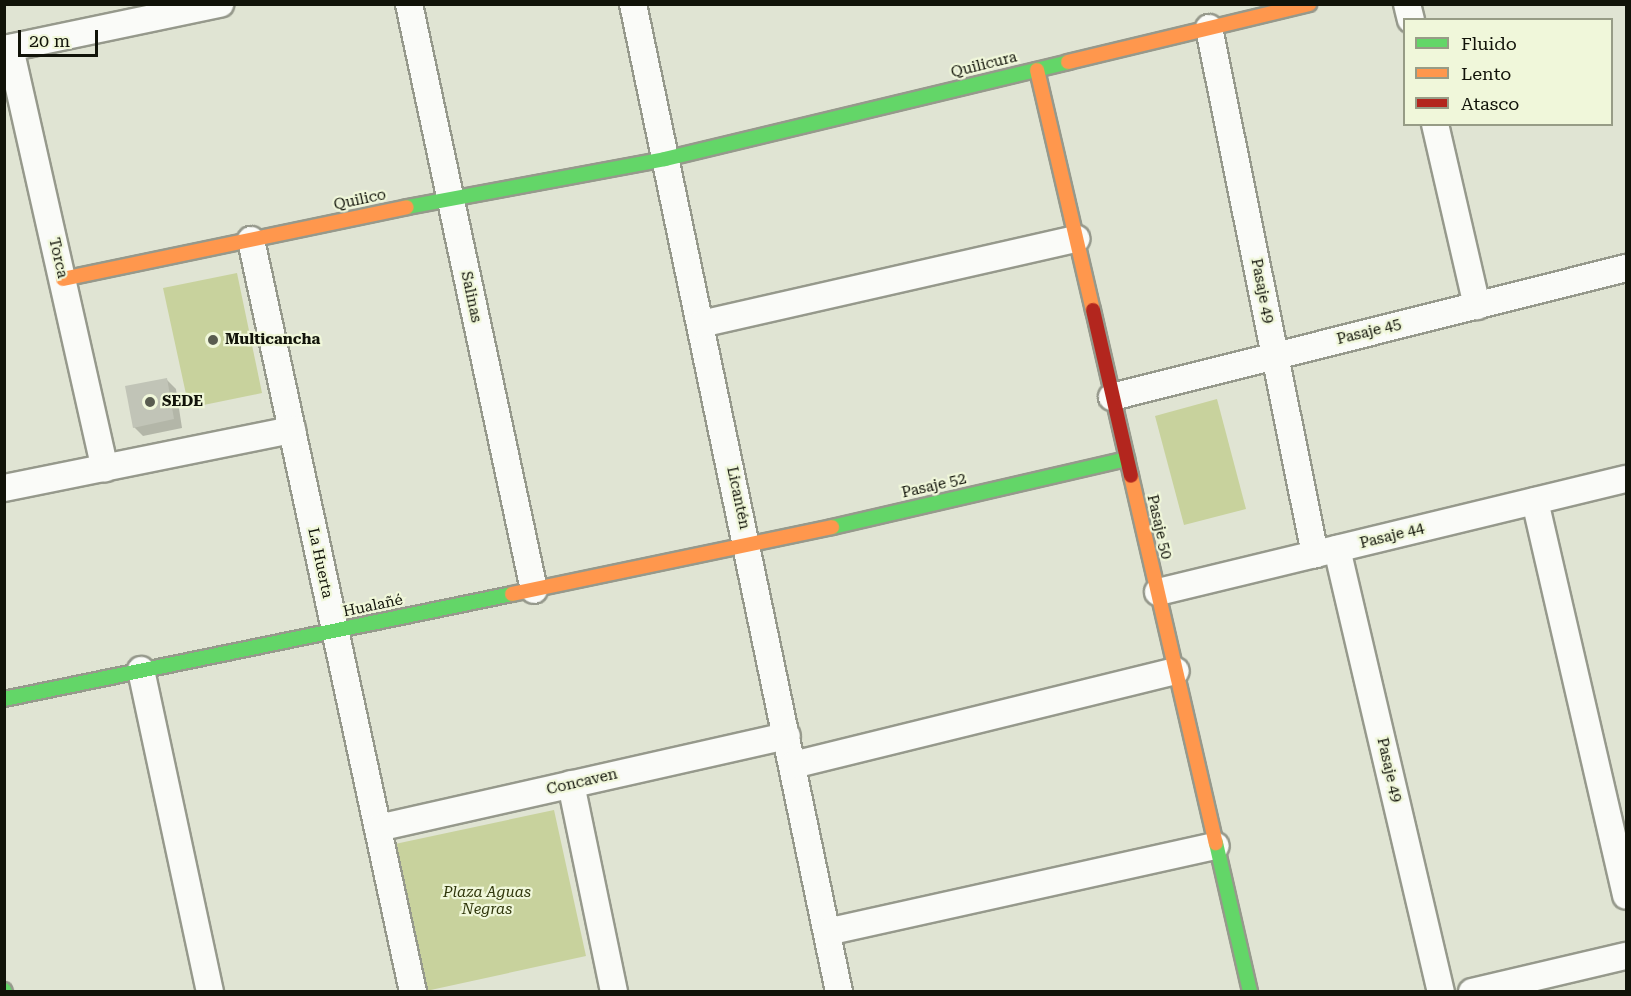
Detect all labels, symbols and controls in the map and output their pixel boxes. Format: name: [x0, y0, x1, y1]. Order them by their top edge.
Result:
scale bar: [21, 18, 100, 56]
legend: [1403, 18, 1613, 126]
text: 20 m: [29, 30, 70, 51]
text: Fluido: [1461, 33, 1517, 54]
street label: Quilicura: [949, 48, 1019, 82]
text: Lento: [1461, 63, 1511, 84]
text: Atasco: [1461, 93, 1519, 114]
street label: Quilico: [332, 186, 388, 214]
street label: Torca: [45, 236, 71, 280]
street label: Pasaje 49: [1247, 257, 1277, 325]
street label: Salinas: [457, 270, 485, 324]
street label: Pasaje 45: [1335, 315, 1403, 349]
place label: Multicancha: [225, 331, 320, 349]
marker: Multicancha: [206, 333, 220, 347]
place label: SEDE: [162, 393, 203, 411]
marker: SEDE: [143, 395, 157, 409]
street label: Licantén: [723, 465, 753, 531]
street label: Pasaje 52: [900, 470, 968, 502]
street label: Pasaje 50: [1143, 493, 1175, 561]
street label: Pasaje 44: [1358, 519, 1426, 553]
street label: La Huerta: [304, 526, 336, 600]
street label: Hualañé: [341, 591, 405, 621]
street label: Pasaje 49: [1373, 736, 1405, 804]
street label: Concaven: [545, 765, 619, 799]
park label: Plaza Aguas Negras: [443, 883, 531, 918]

